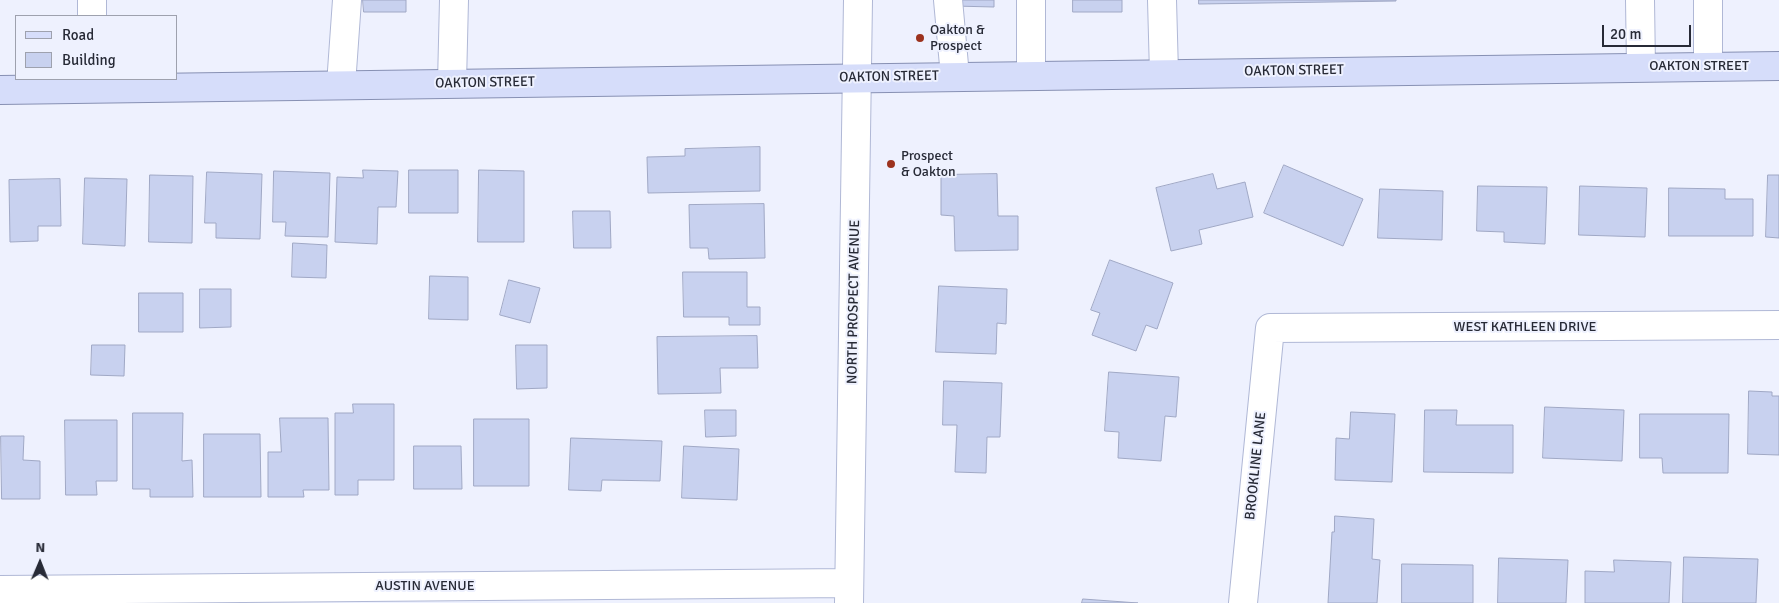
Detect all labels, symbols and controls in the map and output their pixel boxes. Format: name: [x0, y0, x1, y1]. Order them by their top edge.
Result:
legend: [15, 15, 178, 80]
scale bar: [1604, 15, 1693, 47]
place label: Oakton & Prospect: [930, 22, 985, 54]
text: 20 m: [1610, 25, 1641, 43]
text: Road: [62, 26, 94, 44]
marker: Oakton & Prospect: [914, 32, 926, 44]
text: Building: [62, 51, 116, 69]
street label: OAKTON STREET: [1649, 58, 1749, 74]
street label: OAKTON STREET: [1244, 62, 1344, 80]
street label: OAKTON STREET: [839, 68, 939, 86]
street label: OAKTON STREET: [435, 74, 535, 92]
place label: Prospect & Oakton: [901, 148, 956, 180]
marker: Prospect & Oakton: [885, 158, 897, 170]
street label: NORTH PROSPECT AVENUE: [844, 220, 864, 384]
street label: WEST KATHLEEN DRIVE: [1454, 319, 1596, 335]
street label: BROOKLINE LANE: [1242, 411, 1270, 521]
north arrow: [15, 538, 65, 588]
text: N: [35, 539, 45, 556]
street label: AUSTIN AVENUE: [375, 578, 475, 594]

